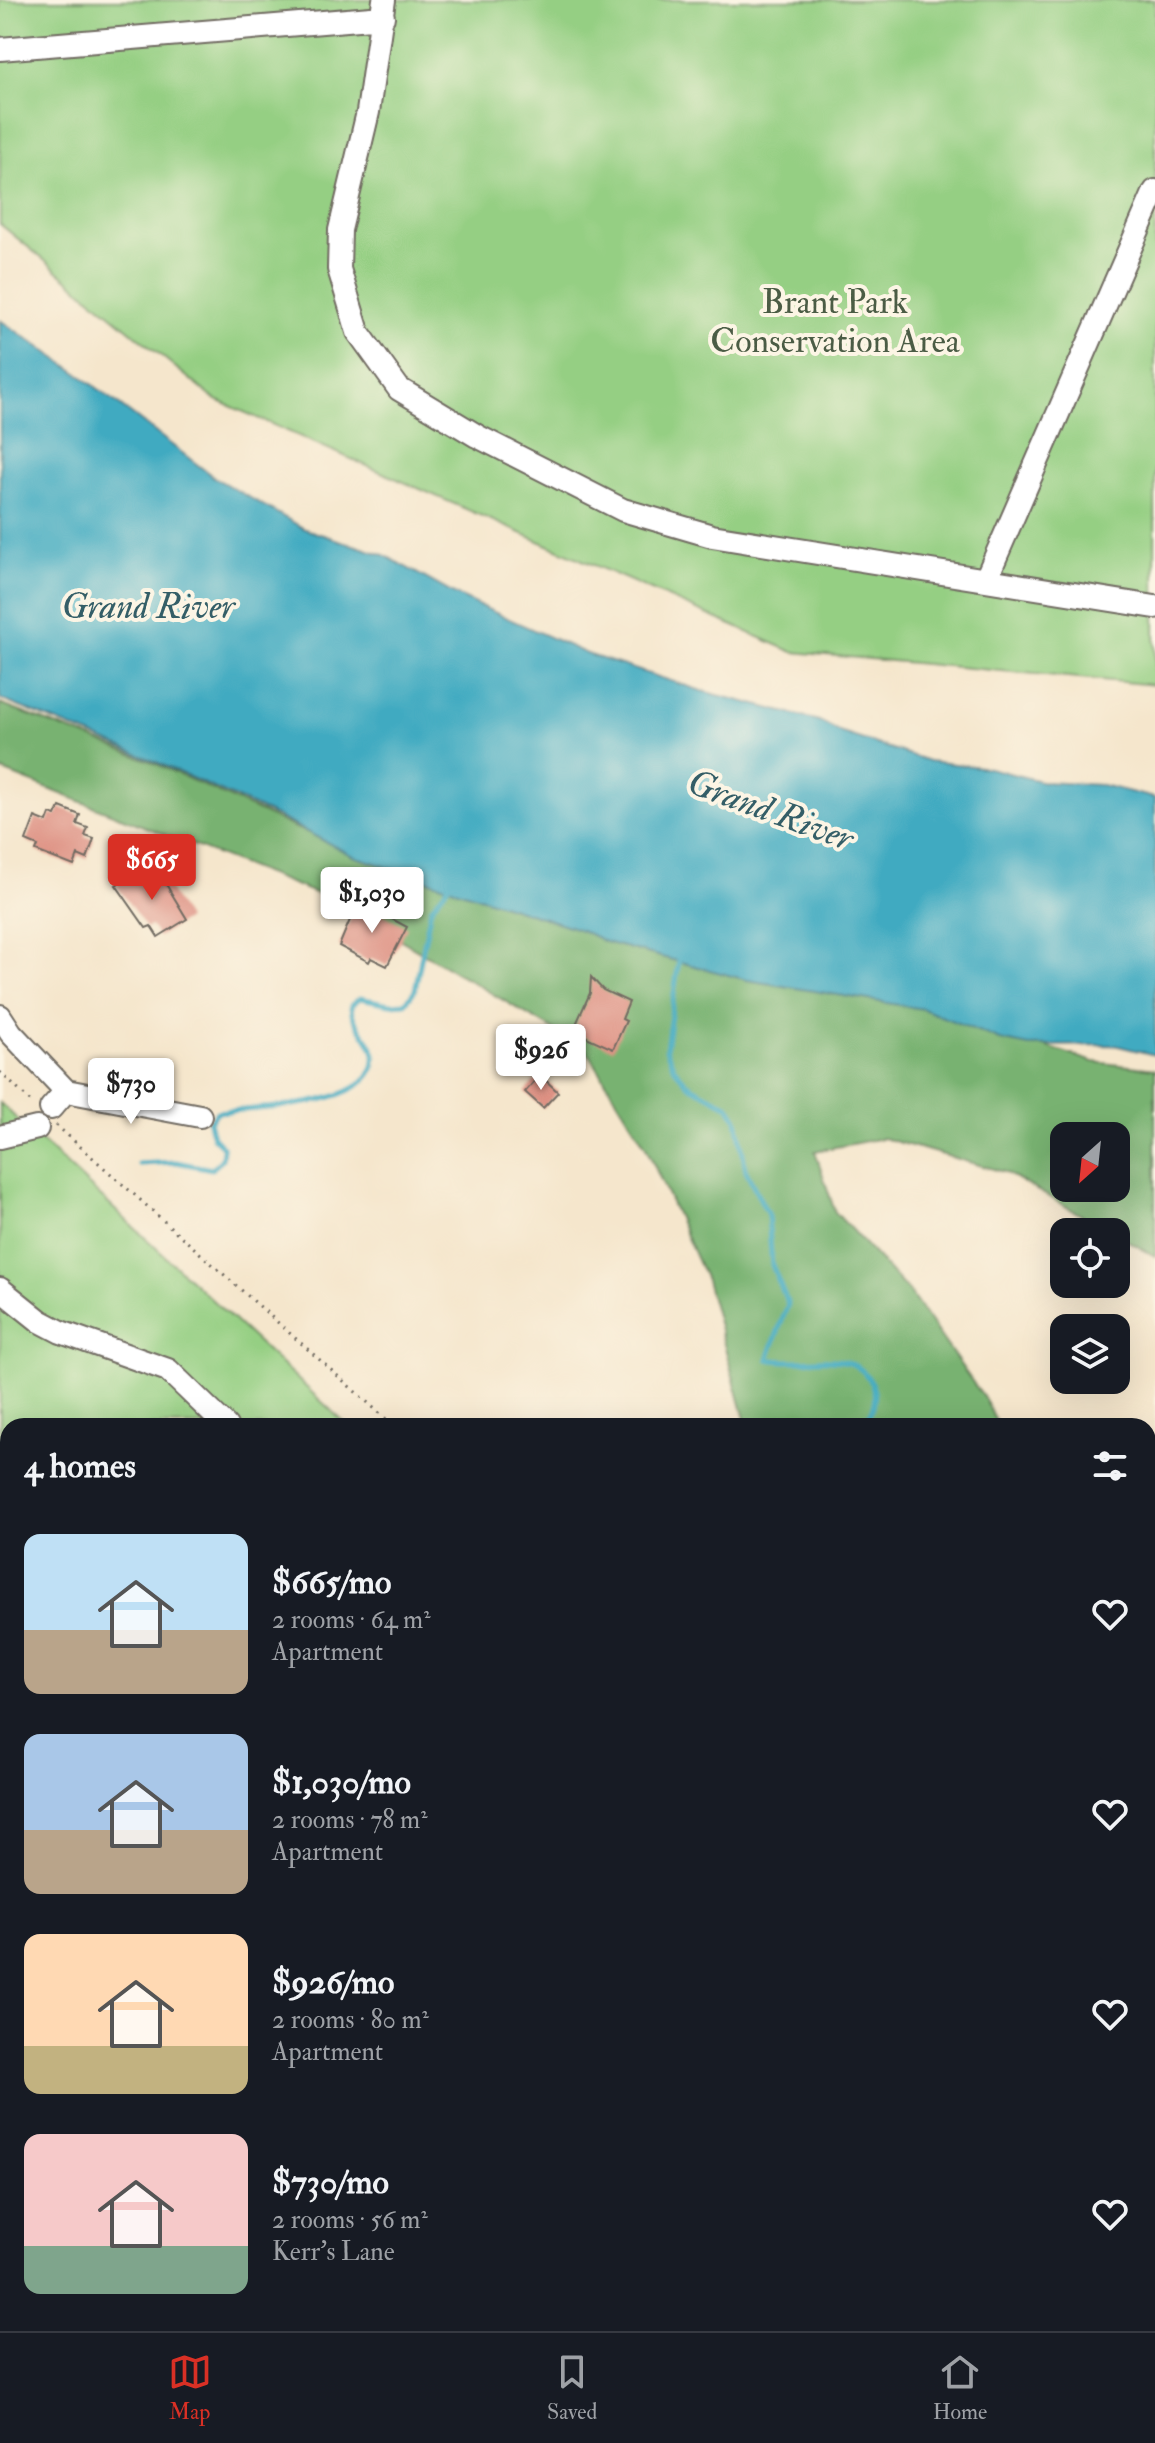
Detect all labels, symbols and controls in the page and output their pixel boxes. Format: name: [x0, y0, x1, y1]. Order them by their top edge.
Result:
park label: Brant Park Conservation Area: [710, 281, 961, 363]
water label: Grand River: [61, 584, 236, 629]
water label: Grand River: [681, 760, 861, 862]
pin: $665: [105, 834, 199, 902]
text: $665: [126, 844, 178, 876]
pin: $1,030: [307, 867, 437, 935]
text: $1,030: [339, 877, 405, 909]
pin: $926: [494, 1024, 588, 1092]
text: $926: [514, 1034, 568, 1066]
pin: $730: [84, 1058, 178, 1126]
text: $730: [106, 1068, 156, 1100]
north arrow: [1050, 1122, 1130, 1202]
map controls: [1050, 1122, 1130, 1394]
button: locate: [1050, 1218, 1130, 1298]
button: layers: [1050, 1314, 1130, 1394]
icon: filters: [1088, 1444, 1132, 1488]
text: 4 homes: [24, 1445, 136, 1488]
text: $665/mo: [272, 1561, 391, 1604]
icon: home: [88, 1566, 184, 1662]
icon: heart: [1088, 1592, 1132, 1636]
text: 2 rooms · 64 m²: [272, 1604, 431, 1636]
text: Apartment: [272, 1636, 383, 1668]
text: $1,030/mo: [272, 1761, 411, 1804]
icon: home: [88, 1766, 184, 1862]
icon: heart: [1088, 1792, 1132, 1836]
text: 2 rooms · 78 m²: [272, 1804, 428, 1836]
text: Apartment: [272, 1836, 383, 1868]
text: $926/mo: [272, 1961, 395, 2004]
icon: home: [88, 1966, 184, 2062]
icon: heart: [1088, 1992, 1132, 2036]
text: 2 rooms · 80 m²: [272, 2004, 429, 2036]
text: Apartment: [272, 2036, 383, 2068]
text: $730/mo: [272, 2161, 389, 2204]
icon: home: [88, 2166, 184, 2262]
icon: heart: [1088, 2192, 1132, 2236]
text: 2 rooms · 56 m²: [272, 2204, 428, 2236]
text: Kerr's Lane: [272, 2236, 395, 2268]
tab: Map: [168, 2350, 212, 2426]
tab: Saved: [547, 2350, 597, 2426]
tab: Home: [933, 2350, 987, 2426]

